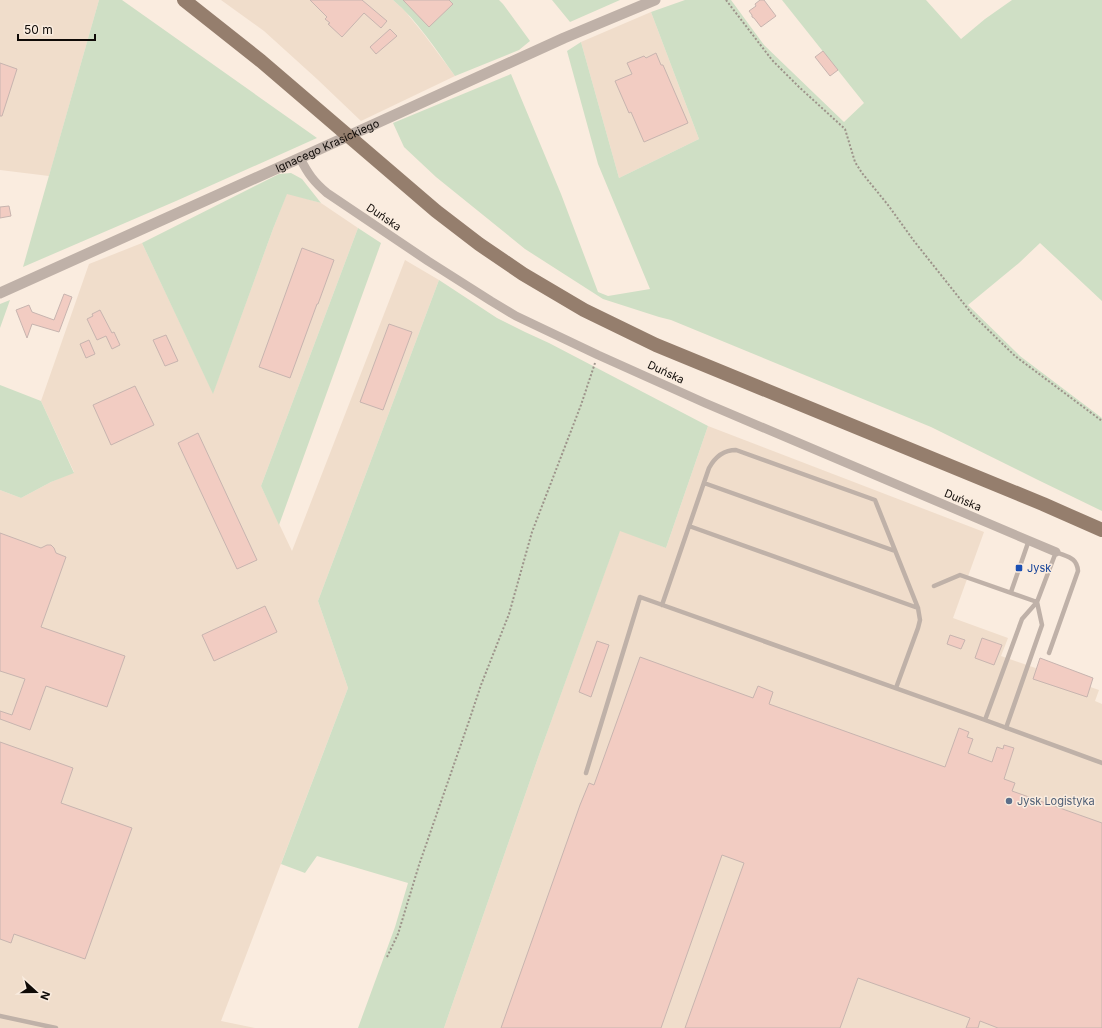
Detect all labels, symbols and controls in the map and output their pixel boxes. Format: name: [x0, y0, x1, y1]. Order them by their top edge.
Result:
scale bar: [18, 16, 95, 42]
text: 50 m: [24, 22, 53, 37]
street label: Ignacego Krasickiego: [273, 116, 382, 175]
street label: Duńska: [364, 200, 404, 234]
street label: Duńska: [645, 357, 687, 387]
street label: Duńska: [942, 486, 984, 514]
place label: Jysk: [1027, 561, 1051, 575]
marker: Jysk: [1014, 563, 1024, 573]
place label: Jysk Logistyka: [1017, 794, 1095, 808]
marker: Jysk Logistyka: [1004, 796, 1014, 806]
north arrow: [16, 972, 56, 1012]
text: N: [37, 989, 53, 1002]

